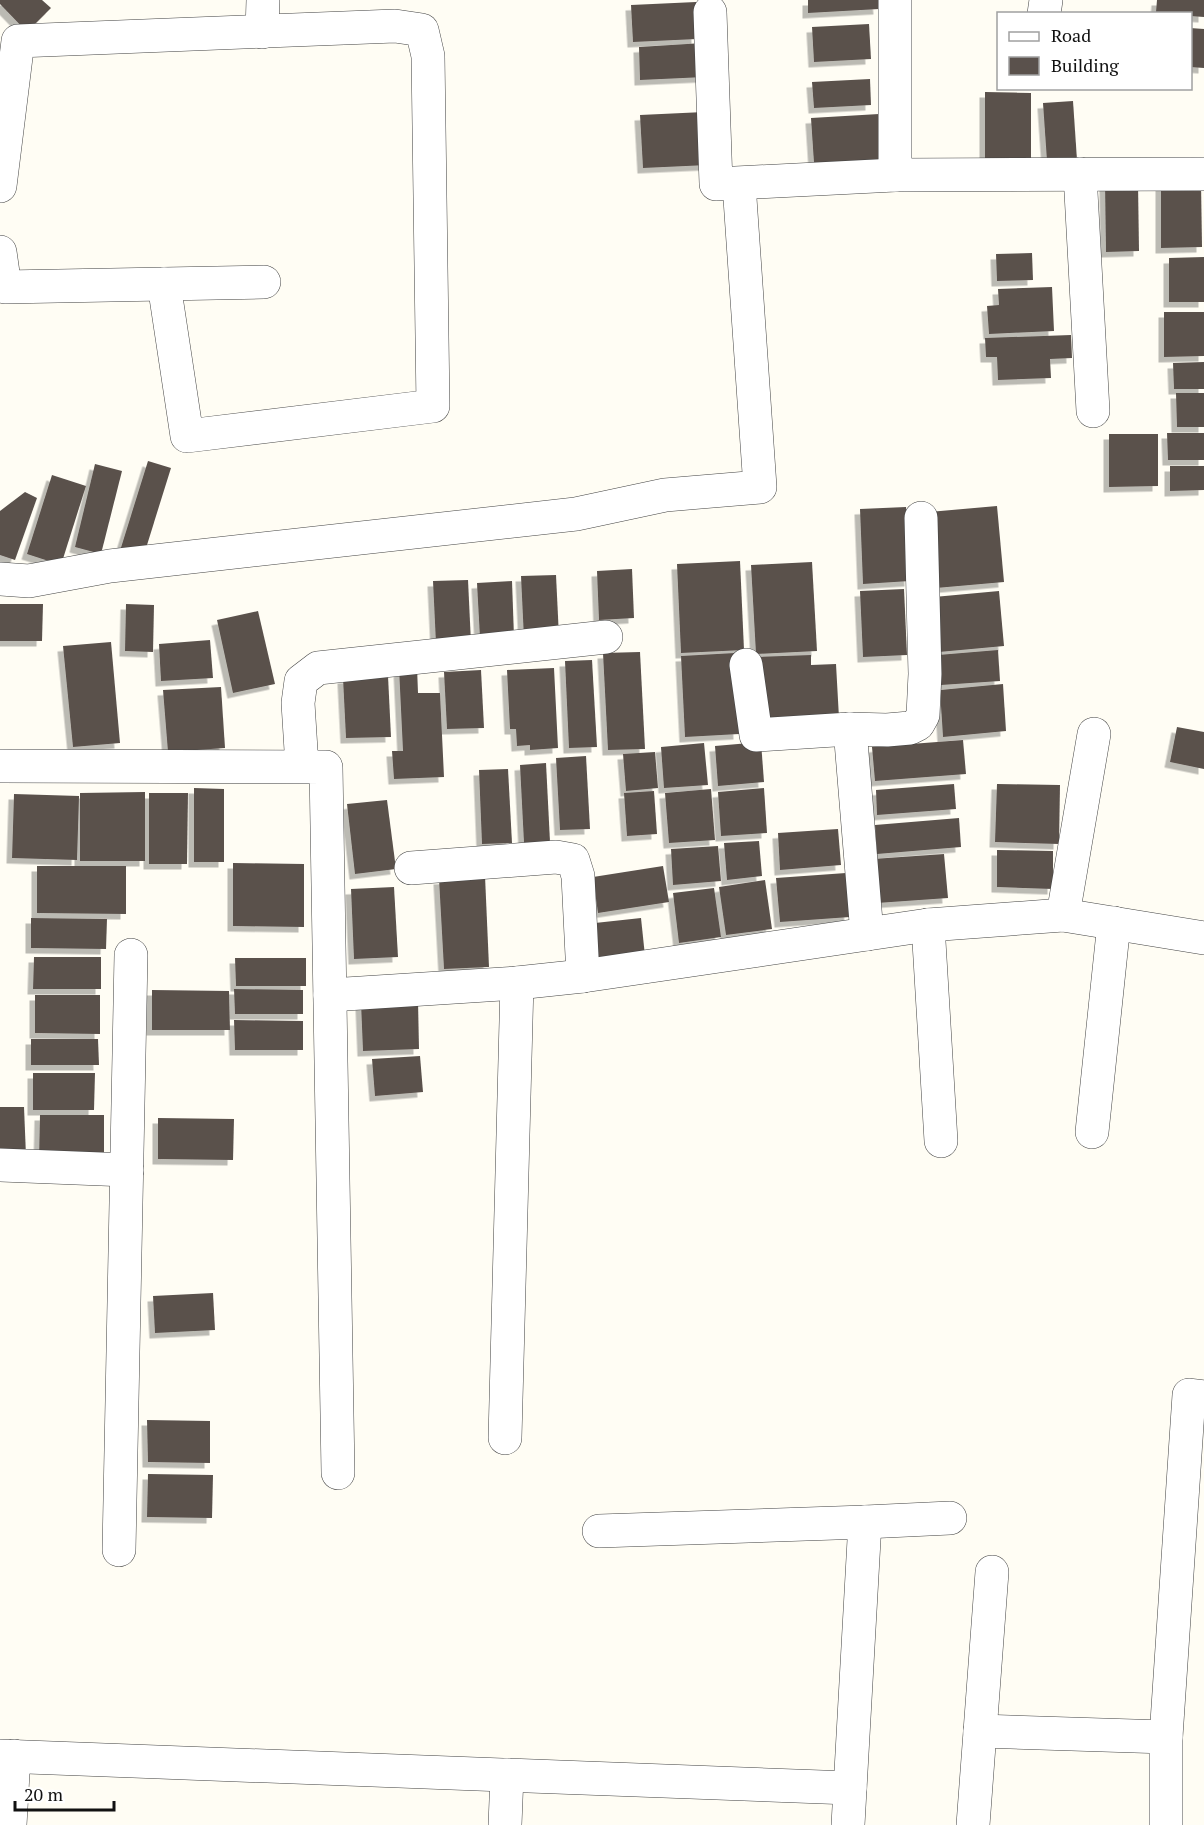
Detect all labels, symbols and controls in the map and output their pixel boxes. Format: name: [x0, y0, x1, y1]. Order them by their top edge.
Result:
legend: [997, 12, 1192, 90]
text: Road: [1051, 23, 1091, 47]
text: Building: [1051, 53, 1119, 77]
scale bar: [15, 1774, 114, 1812]
text: 20 m: [24, 1782, 64, 1806]

